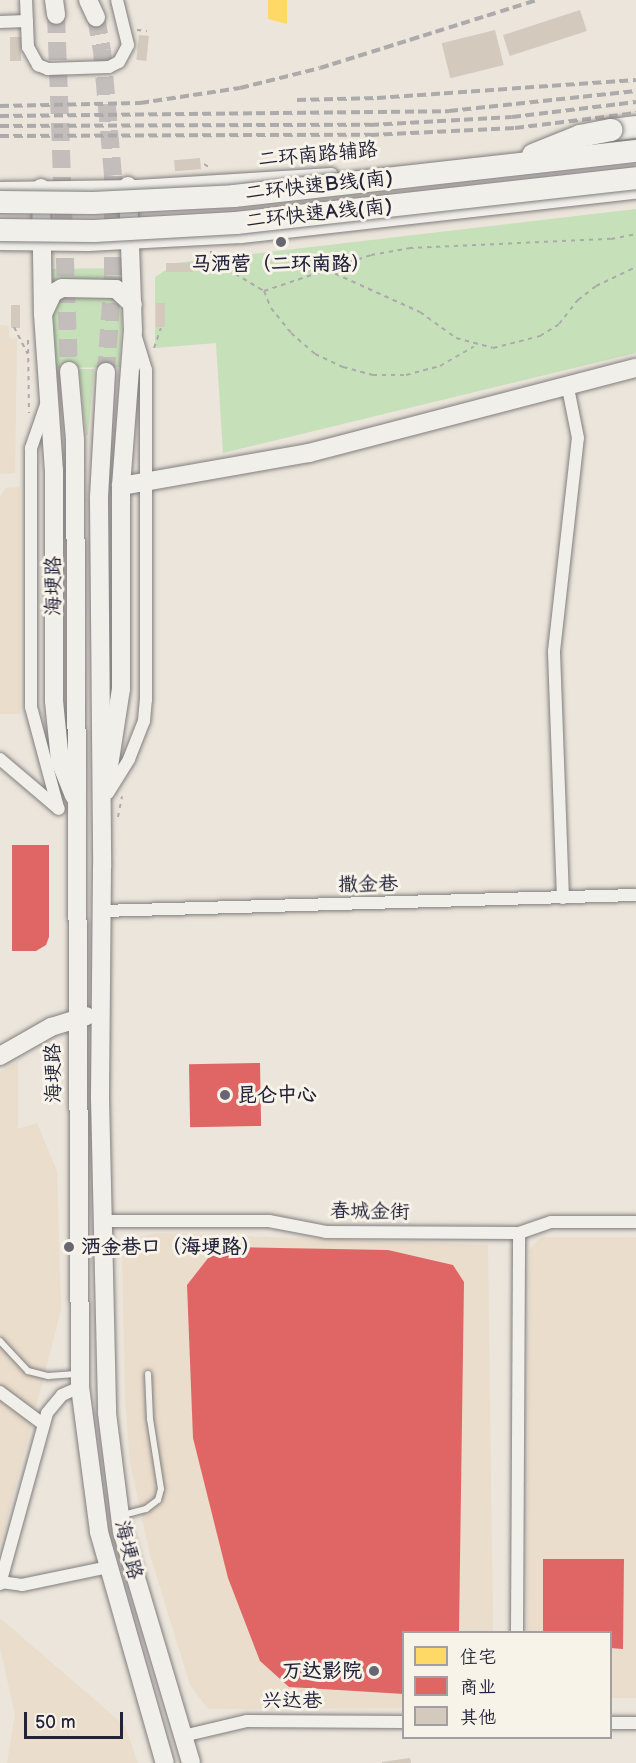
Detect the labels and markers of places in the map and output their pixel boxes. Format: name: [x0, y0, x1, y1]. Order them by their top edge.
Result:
marker: 马洒营（二环南路）: [274, 235, 288, 249]
place label: 马洒营（二环南路）: [191, 252, 371, 276]
place label: 昆仑中心: [237, 1083, 317, 1107]
marker: 昆仑中心: [218, 1088, 232, 1102]
place label: 洒金巷口（海埂路）: [81, 1235, 261, 1259]
marker: 洒金巷口（海埂路）: [62, 1240, 76, 1254]
place label: 万达影院: [282, 1659, 362, 1683]
marker: 万达影院: [367, 1664, 381, 1678]

